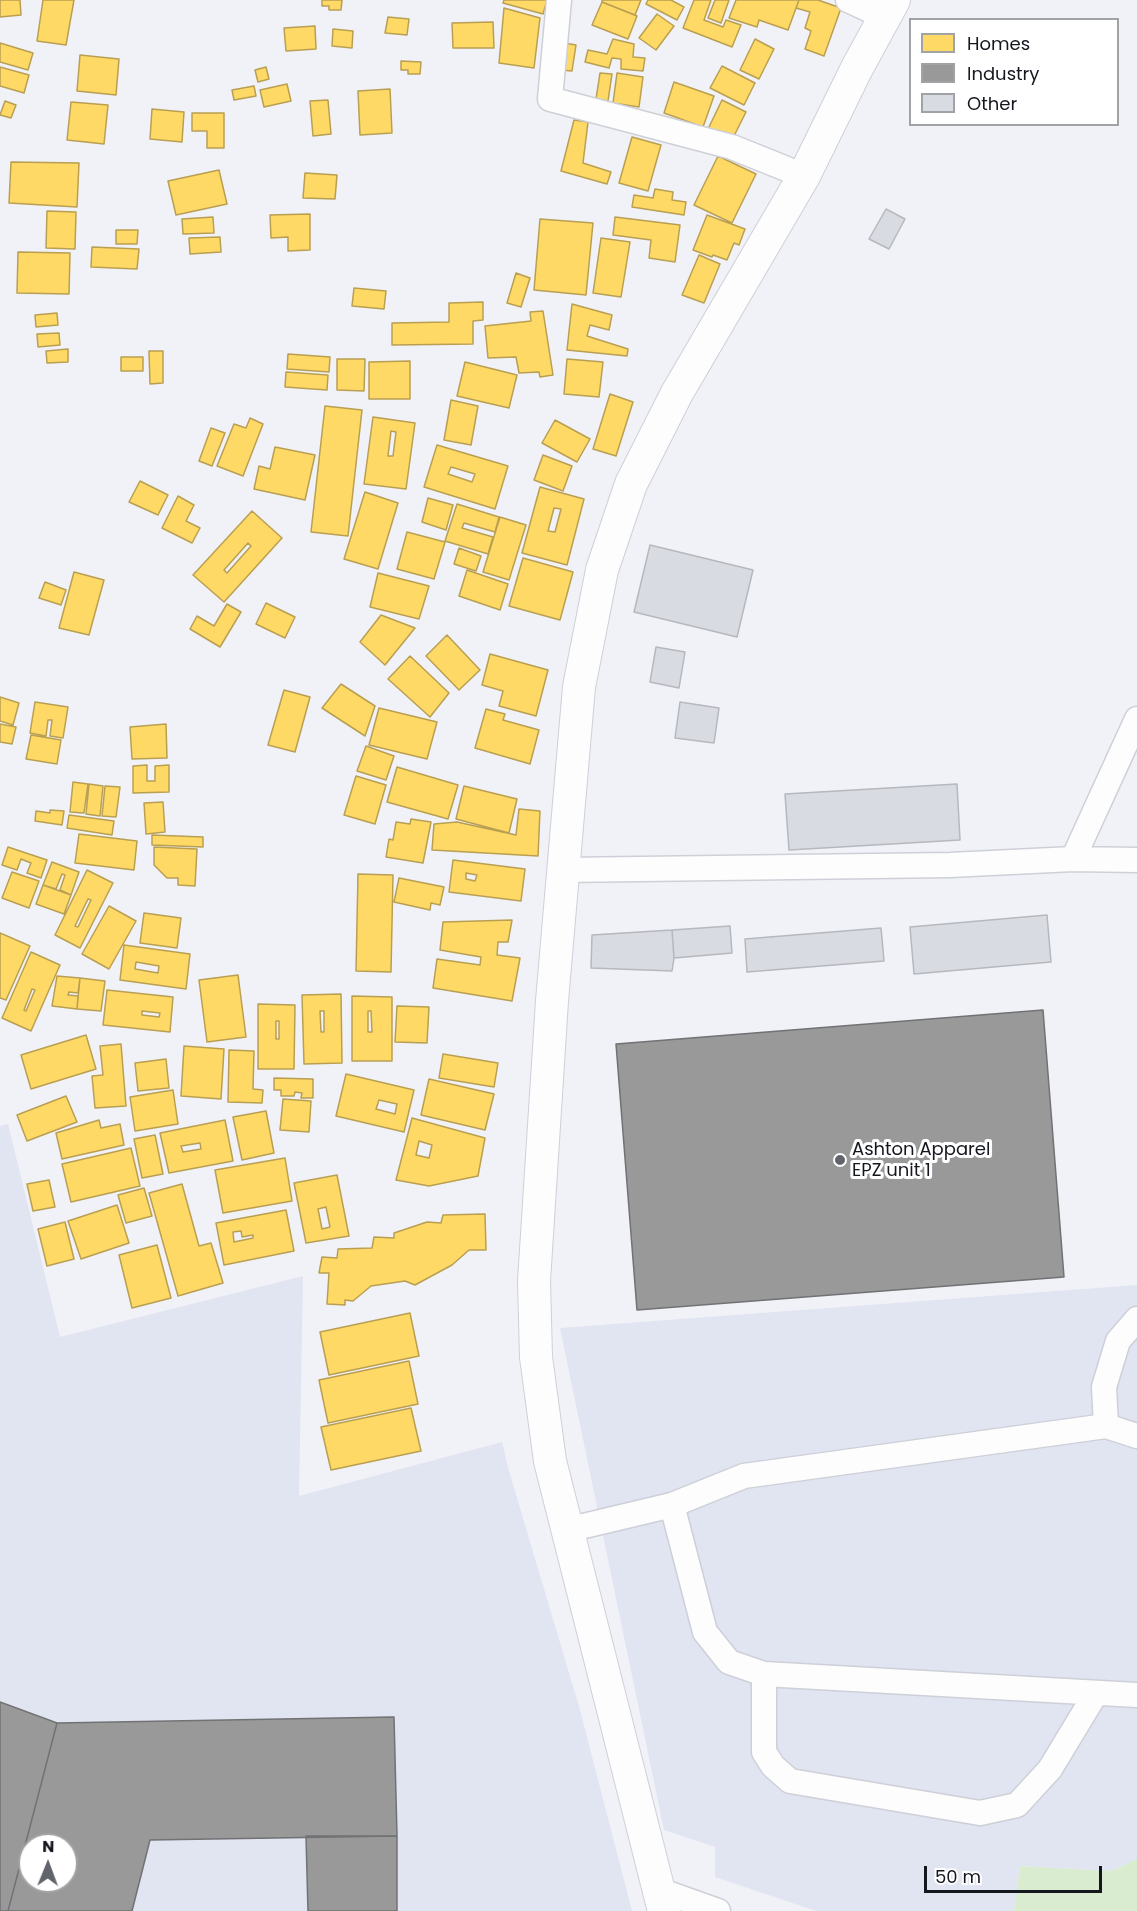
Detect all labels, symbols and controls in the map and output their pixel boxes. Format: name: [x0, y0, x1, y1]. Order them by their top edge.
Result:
legend: [909, 18, 1119, 126]
text: Homes: [967, 31, 1030, 56]
text: Industry: [967, 61, 1039, 86]
text: Other: [967, 91, 1017, 116]
place label: Ashton Apparel EPZ unit 1: [852, 1139, 990, 1182]
marker: Ashton Apparel EPZ unit 1: [833, 1153, 847, 1167]
north arrow: [18, 1833, 78, 1893]
text: N: [42, 1835, 55, 1858]
scale bar: [927, 1854, 1106, 1892]
text: 50 m: [935, 1864, 981, 1889]

